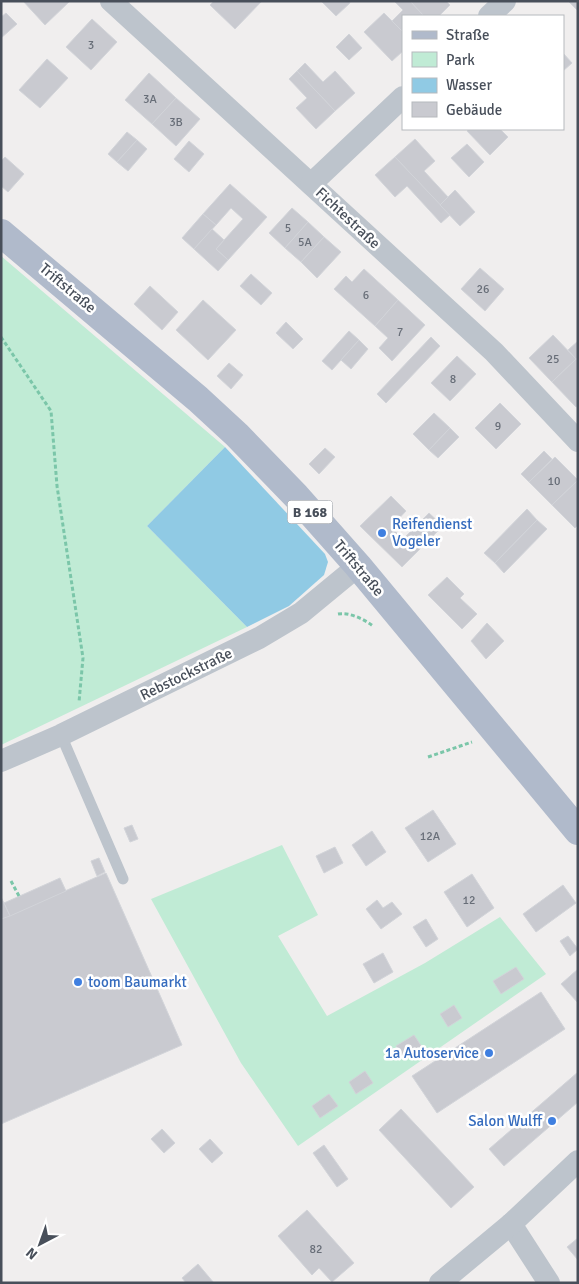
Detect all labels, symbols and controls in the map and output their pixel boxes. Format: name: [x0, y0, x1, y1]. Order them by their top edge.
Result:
legend: [402, 15, 564, 130]
text: Straße: [446, 26, 490, 44]
house number: 3: [88, 38, 94, 53]
text: Park: [446, 51, 475, 69]
text: Wasser: [446, 76, 492, 94]
house number: 3A: [143, 92, 158, 107]
text: Gebäude: [446, 101, 502, 119]
house number: 3B: [169, 115, 183, 130]
street label: Fichtestraße: [312, 184, 384, 252]
house number: 5: [285, 221, 291, 236]
house number: 5A: [298, 235, 313, 250]
street label: Triftstraße: [36, 259, 100, 317]
house number: 26: [477, 282, 489, 297]
house number: 6: [363, 288, 369, 303]
house number: 7: [397, 325, 403, 340]
house number: 25: [547, 352, 559, 367]
house number: 8: [450, 372, 456, 387]
house number: 9: [495, 419, 501, 434]
house number: 10: [548, 474, 560, 489]
road number: B 168: [288, 501, 332, 524]
place label: Reifendienst Vogeler: [392, 515, 472, 550]
marker: Reifendienst Vogeler: [376, 527, 388, 539]
street label: Triftstraße: [330, 536, 388, 600]
street label: Rebstockstraße: [137, 644, 235, 704]
house number: 12A: [420, 829, 441, 844]
house number: 12: [463, 893, 475, 908]
place label: toom Baumarkt: [88, 973, 187, 991]
marker: toom Baumarkt: [72, 976, 84, 988]
place label: 1a Autoservice: [385, 1044, 479, 1062]
marker: 1a Autoservice: [483, 1047, 495, 1059]
place label: Salon Wulff: [468, 1112, 543, 1130]
marker: Salon Wulff: [546, 1115, 558, 1127]
north arrow: [15, 1219, 65, 1269]
house number: 82: [310, 1242, 322, 1257]
text: N: [23, 1244, 41, 1263]

